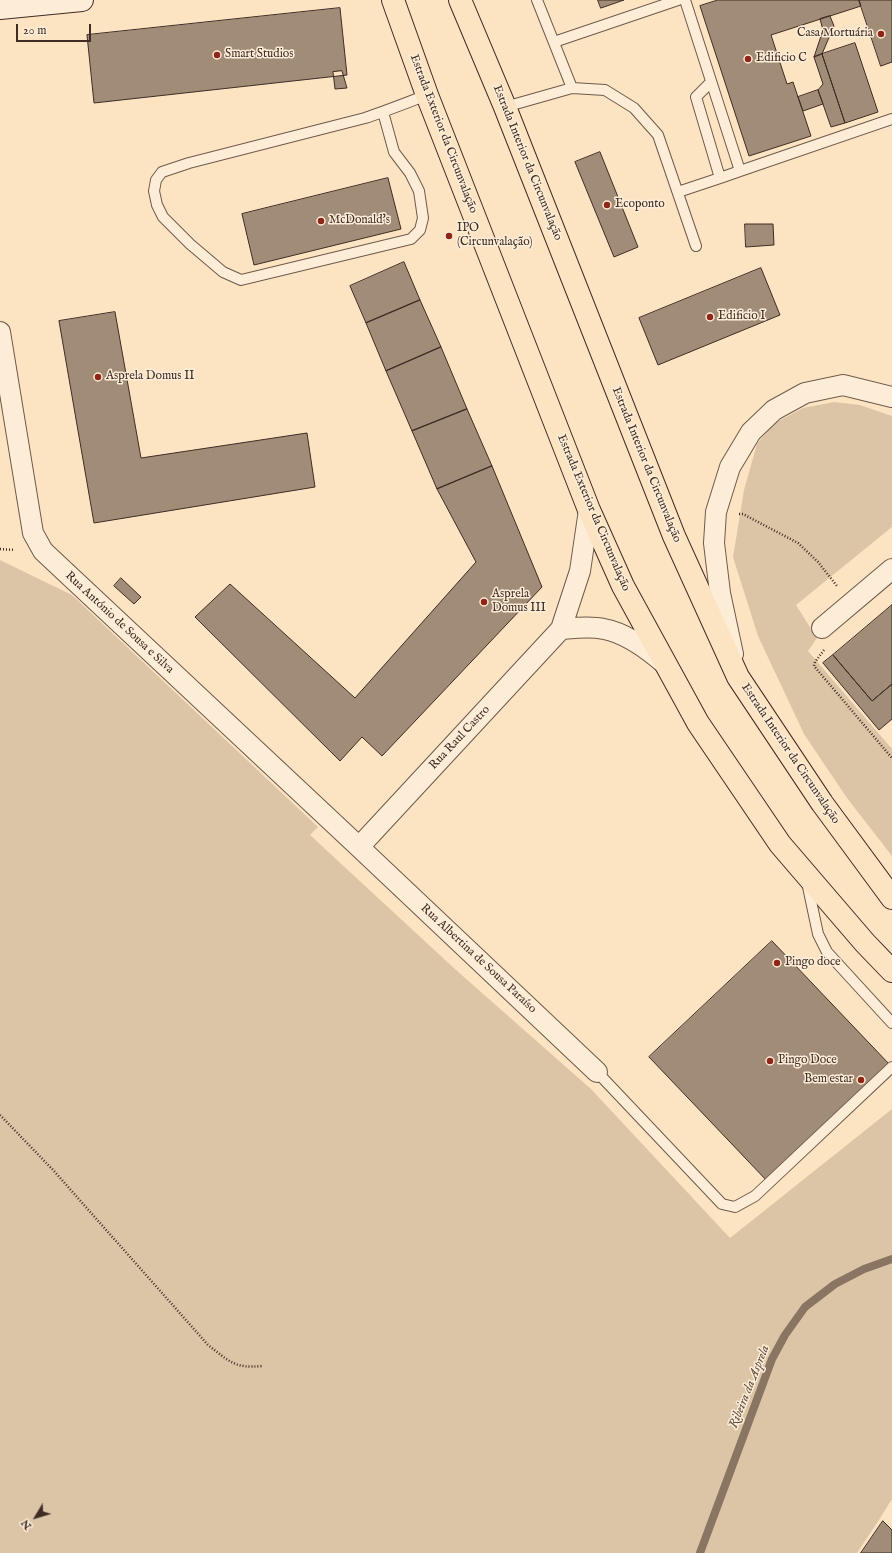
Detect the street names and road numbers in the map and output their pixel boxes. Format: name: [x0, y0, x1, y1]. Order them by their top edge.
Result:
street label: Estrada Exterior da Circunvalação: [406, 53, 480, 215]
street label: Estrada Interior da Circunvalação: [489, 83, 565, 243]
street label: Estrada Interior da Circunvalação: [608, 385, 684, 545]
street label: Estrada Exterior da Circunvalação: [553, 432, 633, 594]
street label: Rua António de Sousa e Silva: [62, 569, 176, 677]
street label: Estrada Interior da Circunvalação: [738, 681, 842, 827]
street label: Rua Raul Castro: [427, 703, 493, 773]
street label: Rua Albertina de Sousa Paraíso: [417, 901, 539, 1017]

